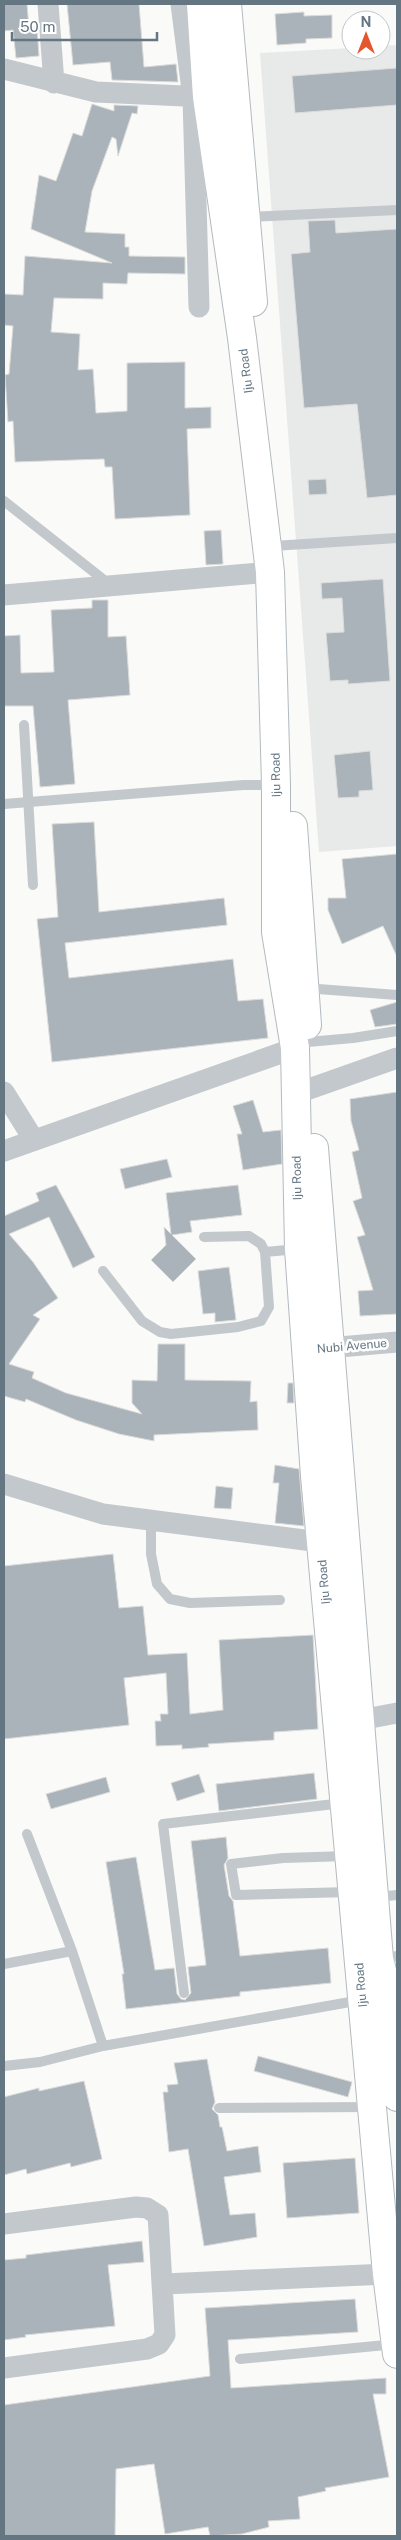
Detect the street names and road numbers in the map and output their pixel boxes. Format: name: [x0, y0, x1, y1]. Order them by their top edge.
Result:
street label: Iju Road: [236, 348, 256, 394]
street label: Iju Road: [269, 752, 283, 798]
street label: Iju Road: [290, 1155, 304, 1201]
street label: Nubi Avenue: [316, 1336, 388, 1356]
street label: Iju Road: [315, 1559, 333, 1605]
street label: Iju Road: [352, 1962, 370, 2008]

